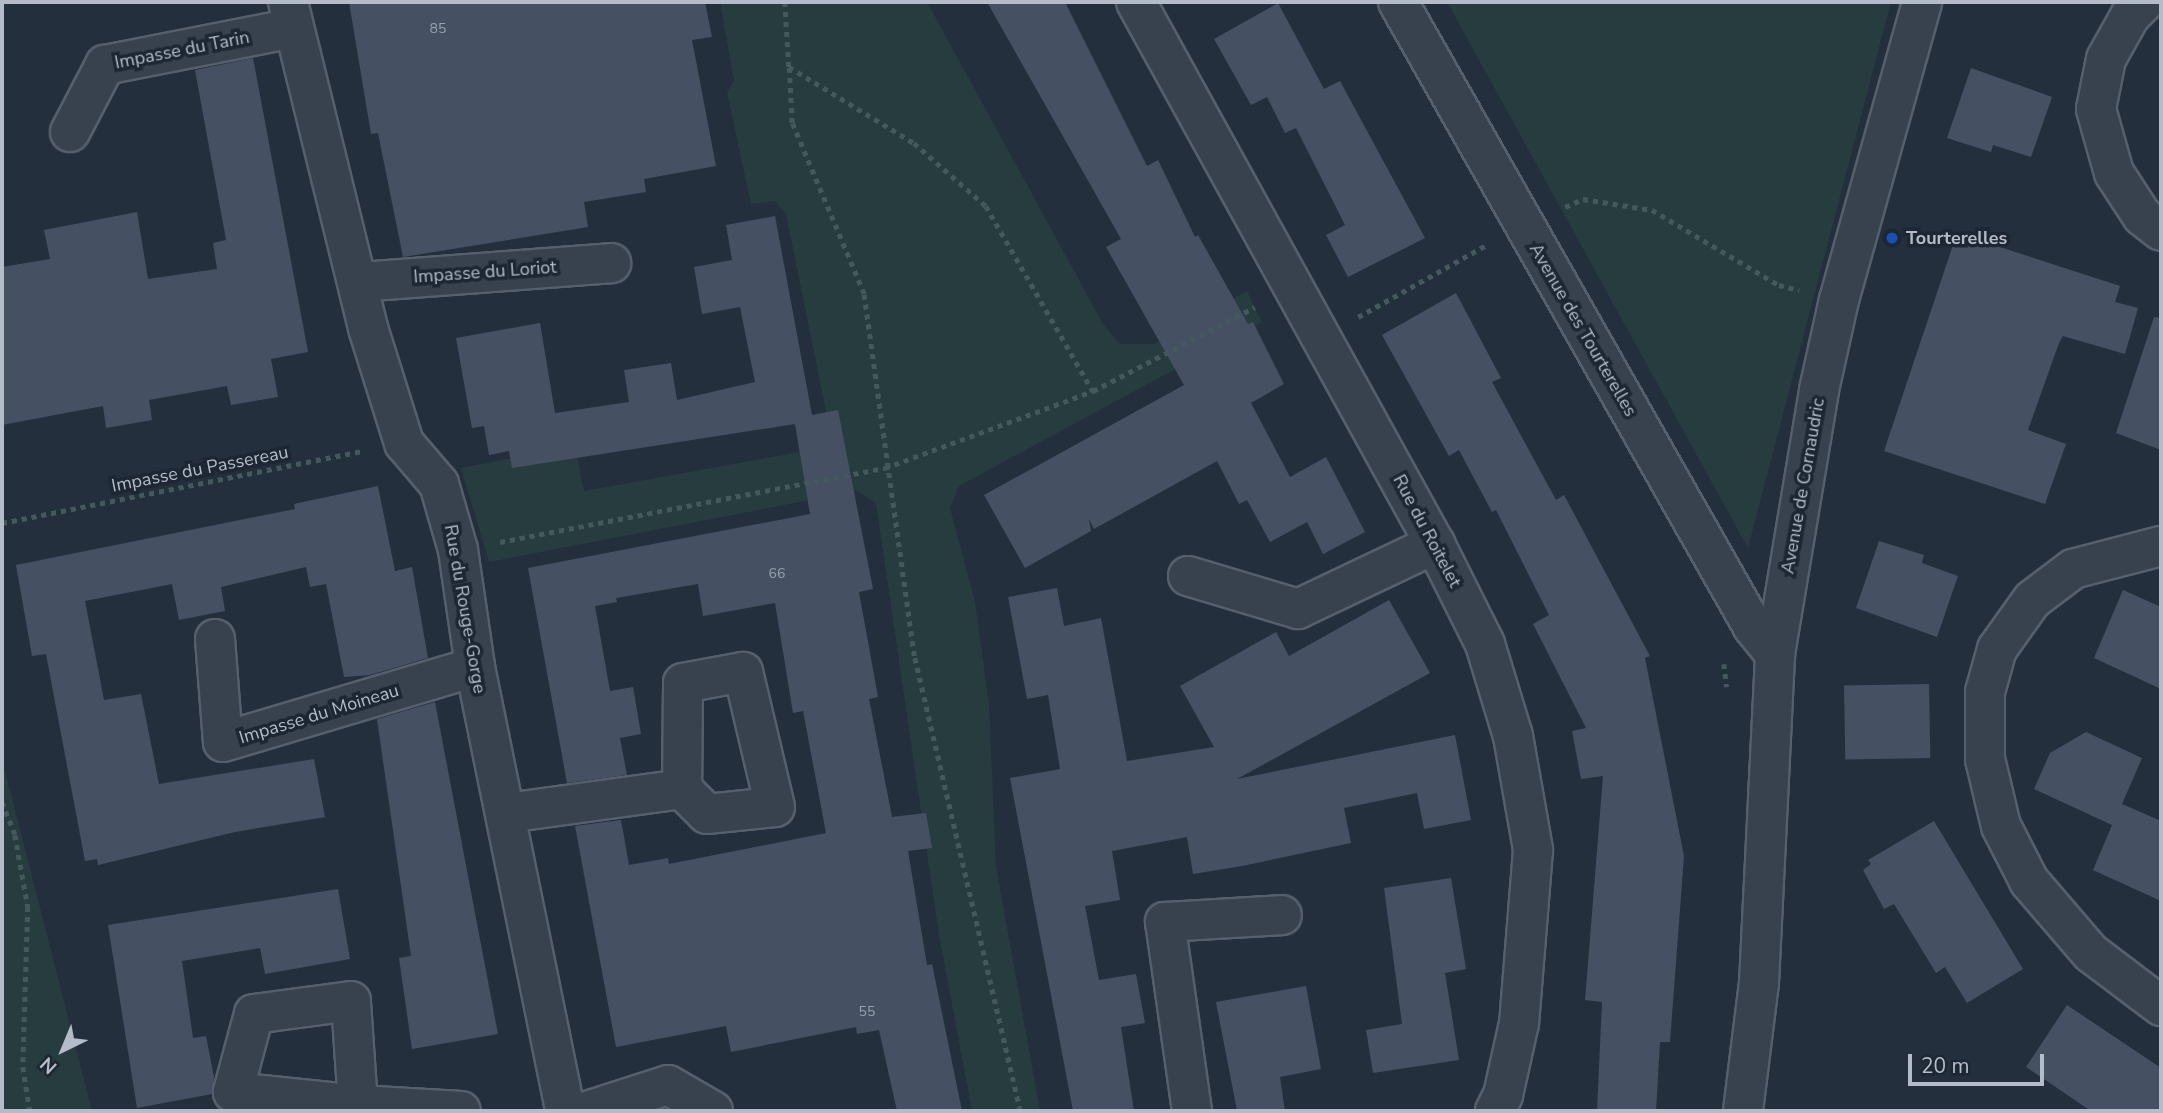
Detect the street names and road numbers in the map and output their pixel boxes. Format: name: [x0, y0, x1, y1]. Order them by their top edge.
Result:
street label: Impasse du Tarin: [113, 26, 251, 74]
street label: Avenue des Tourterelles: [1525, 240, 1641, 420]
street label: Impasse du Loriot: [413, 256, 557, 288]
street label: Avenue de Cornaudric: [1777, 397, 1829, 575]
street label: Impasse du Passereau: [110, 441, 290, 497]
street label: Rue du Roitelet: [1388, 471, 1466, 591]
street label: Rue du Rouge-Gorge: [440, 523, 490, 695]
street label: Impasse du Moineau: [237, 679, 401, 749]

